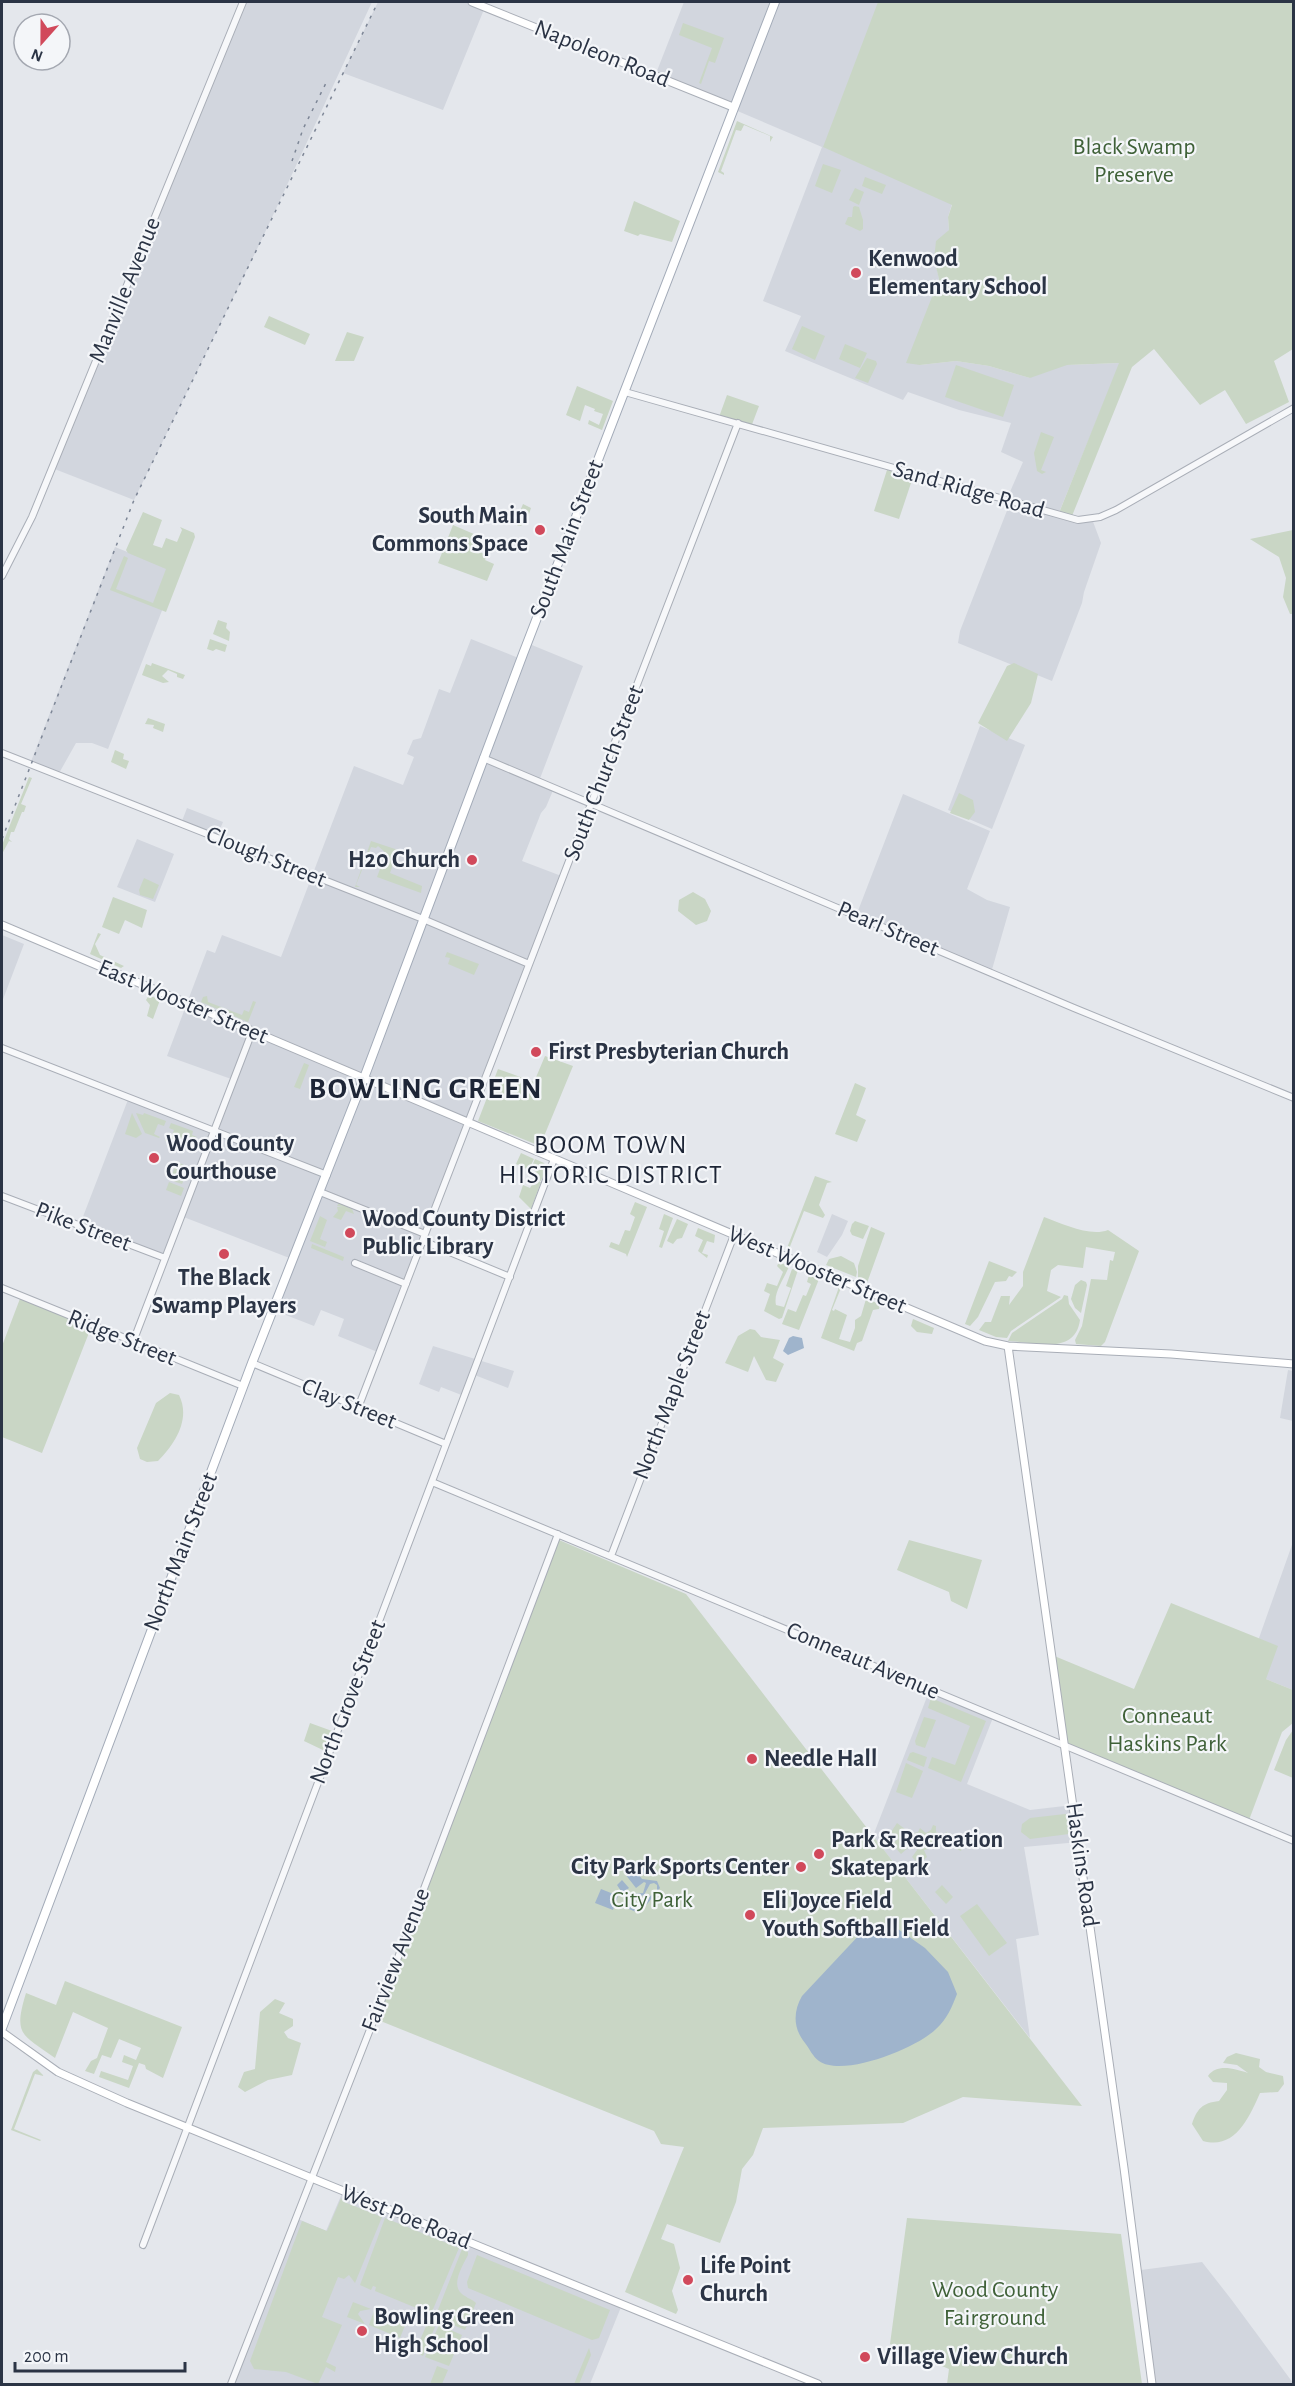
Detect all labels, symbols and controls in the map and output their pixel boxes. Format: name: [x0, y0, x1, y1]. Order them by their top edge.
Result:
north arrow: [12, 12, 72, 72]
street label: Napoleon Road: [531, 16, 673, 92]
text: N: [29, 46, 45, 65]
park label: Black Swamp Preserve: [1073, 135, 1195, 187]
street label: Manville Avenue: [85, 214, 165, 366]
place label: Kenwood Elementary School: [868, 247, 1047, 299]
marker: Kenwood Elementary School: [849, 266, 863, 280]
street label: South Main Street: [526, 456, 608, 621]
street label: Sand Ridge Road: [890, 457, 1048, 523]
place label: South Main Commons Space: [372, 504, 528, 556]
marker: South Main Commons Space: [533, 523, 547, 537]
street label: South Church Street: [559, 682, 649, 864]
street label: Clough Street: [203, 822, 330, 892]
place label: H20 Church: [348, 848, 460, 872]
marker: H20 Church: [465, 853, 479, 867]
street label: Pearl Street: [834, 897, 943, 961]
street label: East Wooster Street: [95, 955, 272, 1049]
place label: First Presbyterian Church: [548, 1040, 789, 1064]
marker: First Presbyterian Church: [529, 1045, 543, 1059]
district label: BOWLING GREEN: [309, 1074, 543, 1104]
place label: Wood County Courthouse: [166, 1132, 295, 1184]
district label: BOOM TOWN HISTORIC DISTRICT: [499, 1132, 723, 1188]
marker: Wood County Courthouse: [147, 1151, 161, 1165]
street label: Pike Street: [32, 1198, 134, 1256]
place label: Wood County District Public Library: [362, 1207, 565, 1259]
street label: West Wooster Street: [724, 1222, 910, 1319]
marker: Wood County District Public Library: [343, 1226, 357, 1240]
marker: The Black Swamp Players: [217, 1247, 231, 1261]
place label: The Black Swamp Players: [151, 1266, 297, 1318]
street label: Ridge Street: [64, 1305, 180, 1371]
street label: North Maple Street: [629, 1307, 715, 1483]
street label: Clay Street: [298, 1374, 400, 1434]
street label: North Main Street: [140, 1469, 222, 1635]
street label: North Grove Street: [306, 1616, 390, 1787]
street label: Conneaut Avenue: [783, 1618, 943, 1704]
park label: Conneaut Haskins Park: [1107, 1704, 1227, 1756]
place label: Needle Hall: [764, 1747, 877, 1771]
marker: Needle Hall: [745, 1752, 759, 1766]
street label: Haskins Road: [1061, 1801, 1103, 1929]
place label: Park & Recreation Skatepark: [831, 1828, 1003, 1880]
marker: Park & Recreation Skatepark: [812, 1847, 826, 1861]
place label: City Park Sports Center: [571, 1855, 790, 1879]
marker: City Park Sports Center: [794, 1860, 808, 1874]
street label: Fairview Avenue: [358, 1885, 434, 2035]
park label: City Park: [611, 1888, 693, 1912]
place label: Eli Joyce Field Youth Softball Field: [762, 1889, 950, 1941]
marker: Eli Joyce Field Youth Softball Field: [743, 1908, 757, 1922]
street label: West Poe Road: [338, 2180, 474, 2254]
place label: Life Point Church: [700, 2254, 791, 2306]
marker: Life Point Church: [681, 2273, 695, 2287]
park label: Wood County Fairground: [932, 2278, 1058, 2330]
place label: Bowling Green High School: [374, 2305, 515, 2357]
marker: Bowling Green High School: [355, 2324, 369, 2338]
scale bar: [15, 2335, 184, 2373]
place label: Village View Church: [877, 2345, 1068, 2369]
text: 200 m: [24, 2348, 69, 2366]
marker: Village View Church: [858, 2350, 872, 2364]

